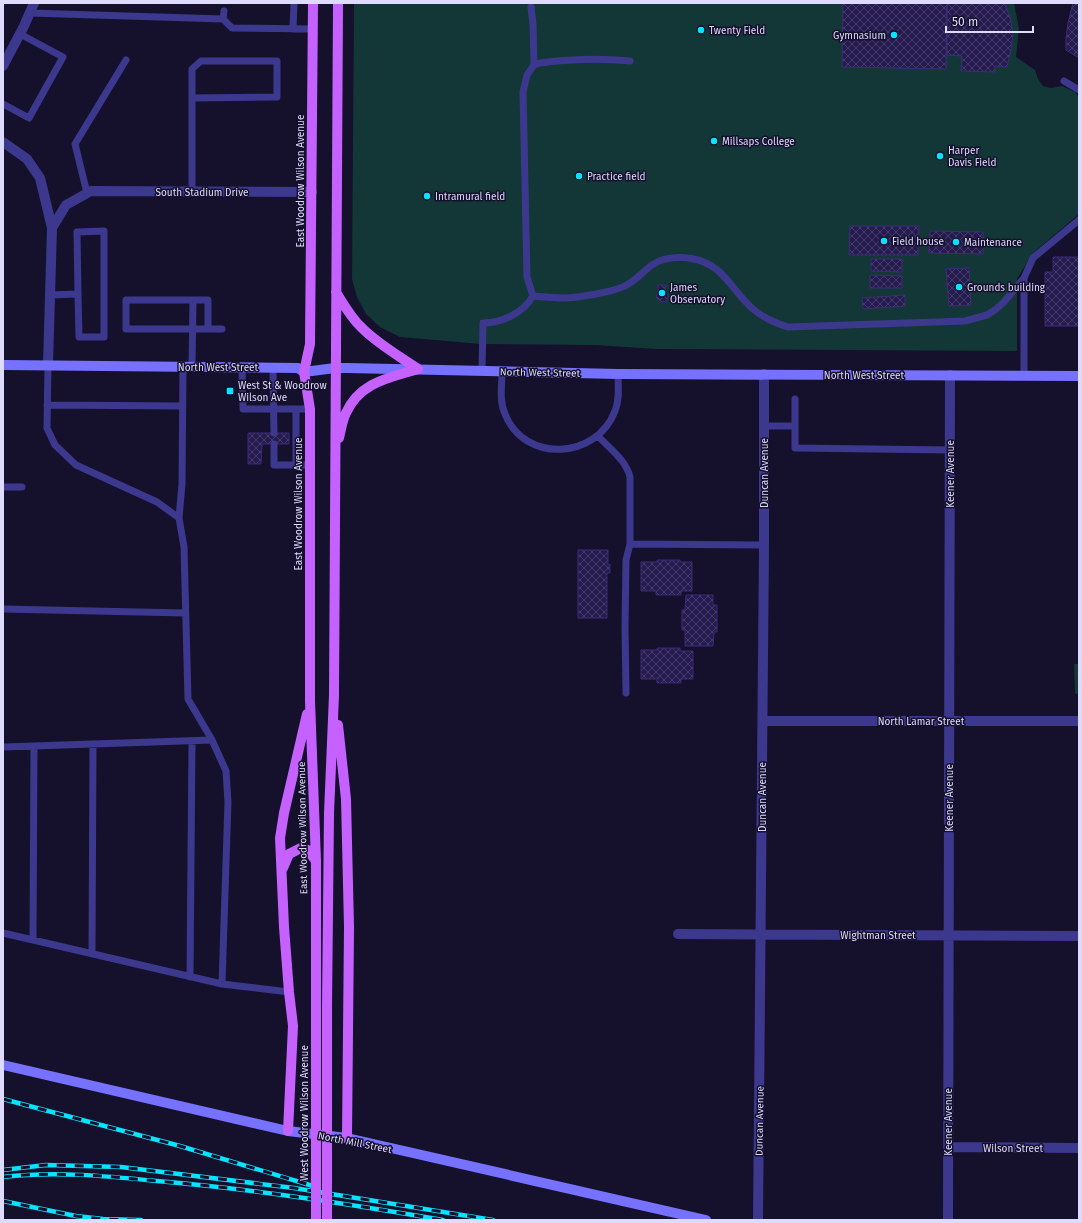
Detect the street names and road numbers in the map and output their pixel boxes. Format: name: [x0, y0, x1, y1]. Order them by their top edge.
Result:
street label: East Woodrow Wilson Avenue: [295, 115, 307, 247]
street label: South Stadium Drive: [156, 187, 248, 199]
street label: North West Street: [178, 362, 259, 374]
street label: North West Street: [500, 366, 581, 380]
street label: North West Street: [824, 370, 905, 382]
street label: East Woodrow Wilson Avenue: [293, 438, 305, 570]
street label: Duncan Avenue: [759, 438, 771, 508]
street label: Keener Avenue: [945, 440, 957, 508]
street label: North Lamar Street: [878, 716, 965, 728]
street label: East Woodrow Wilson Avenue: [296, 762, 310, 894]
street label: Duncan Avenue: [757, 762, 769, 832]
street label: Keener Avenue: [944, 764, 956, 832]
street label: Wightman Street: [840, 930, 916, 942]
street label: West Woodrow Wilson Avenue: [299, 1045, 311, 1181]
street label: Duncan Avenue: [753, 1086, 767, 1156]
street label: Keener Avenue: [943, 1088, 955, 1156]
street label: North Mill Street: [317, 1130, 393, 1156]
street label: Wilson Street: [983, 1143, 1043, 1155]

